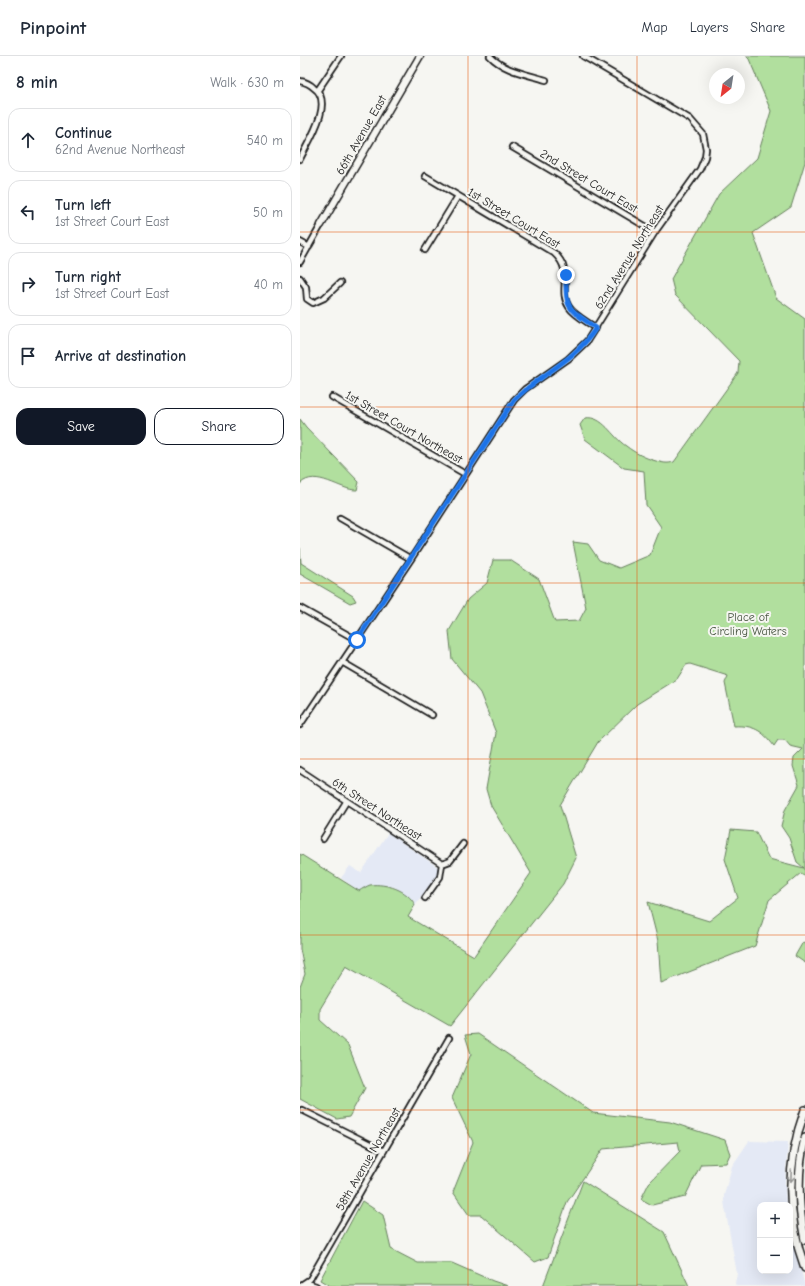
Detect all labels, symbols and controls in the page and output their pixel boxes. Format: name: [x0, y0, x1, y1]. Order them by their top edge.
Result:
text: Pinpoint: [20, 17, 86, 39]
text: Map: [641, 19, 668, 36]
text: Layers: [690, 19, 728, 36]
text: Share: [750, 19, 785, 36]
north arrow: [709, 68, 745, 104]
text: 8 min: [16, 73, 58, 92]
text: Walk · 630 m: [210, 75, 284, 90]
street label: 66th Avenue East: [333, 92, 390, 177]
text: Continue: [55, 124, 112, 142]
icon: ahead: [17, 129, 39, 151]
text: 540 m: [247, 133, 283, 148]
text: 62nd Avenue Northeast: [55, 142, 185, 157]
street label: 2nd Street Court East: [538, 146, 641, 216]
street label: 1st Street Court East: [465, 185, 563, 251]
text: Turn left: [55, 196, 111, 214]
icon: left: [17, 201, 39, 223]
street label: 62nd Avenue Northeast: [591, 202, 667, 312]
text: 50 m: [253, 205, 283, 220]
text: 1st Street Court East: [55, 214, 169, 229]
route end: [557, 266, 575, 284]
text: Turn right: [55, 268, 121, 286]
icon: right: [17, 273, 39, 295]
text: 40 m: [254, 277, 283, 292]
text: 1st Street Court East: [55, 286, 169, 301]
icon: arrive: [17, 345, 39, 367]
text: Arrive at destination: [55, 347, 186, 365]
street label: 1st Street Court Northeast: [343, 388, 465, 467]
button: Save: [16, 408, 146, 445]
button: Share: [154, 408, 284, 445]
park label: Place of Circling Waters: [709, 610, 787, 638]
route start: [348, 631, 366, 649]
street label: 6th Street Northeast: [330, 775, 425, 843]
street label: 58th Avenue Northeast: [333, 1105, 403, 1213]
one-way arrow: [788, 1169, 795, 1182]
map controls: [757, 1202, 793, 1274]
button: +: [757, 1202, 793, 1238]
button: −: [757, 1238, 793, 1274]

